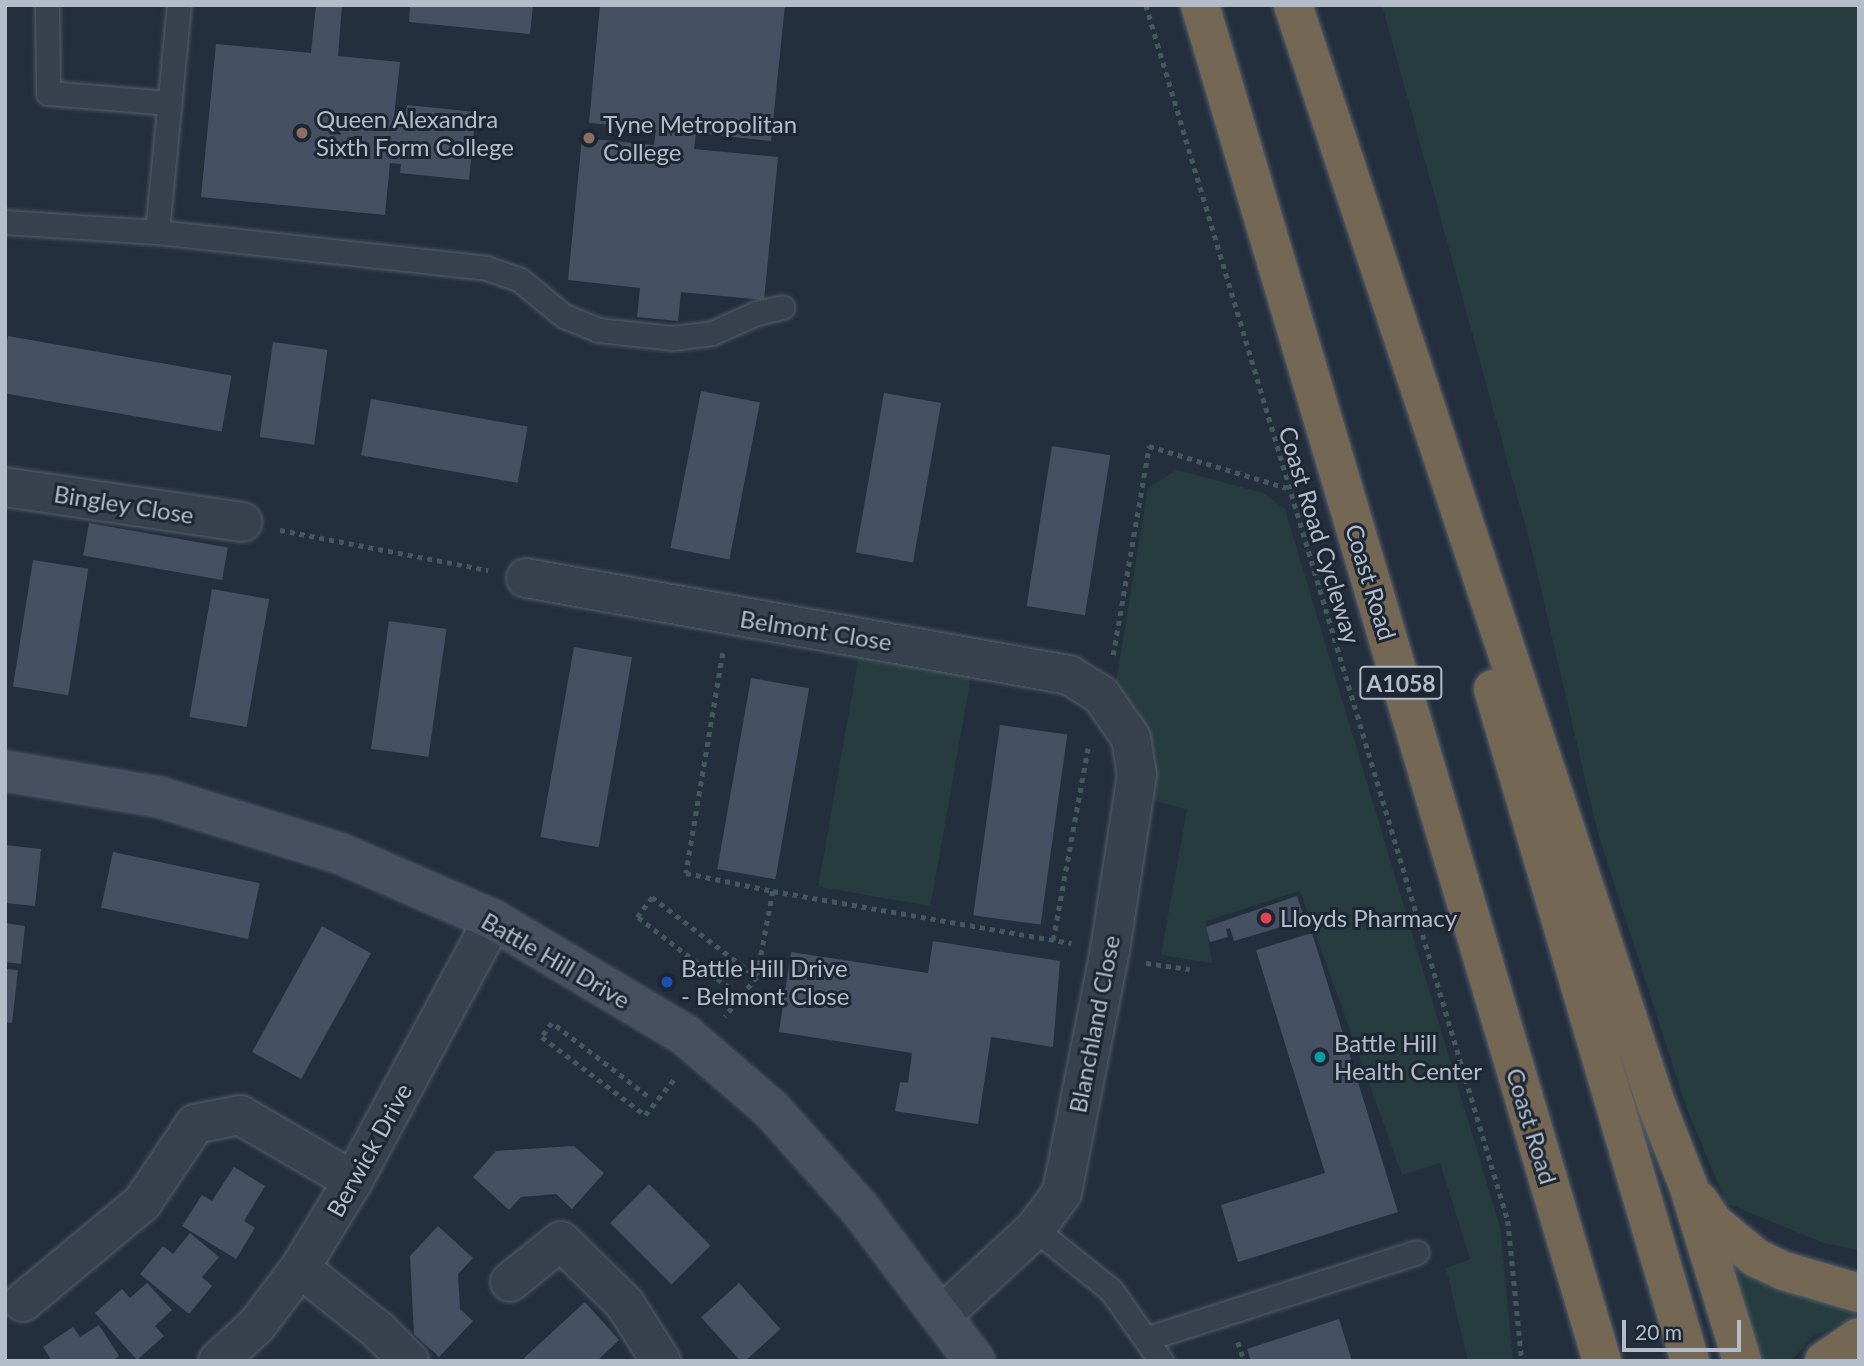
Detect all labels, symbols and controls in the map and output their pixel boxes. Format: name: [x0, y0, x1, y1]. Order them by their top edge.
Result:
place label: Queen Alexandra Sixth Form College: [316, 105, 514, 161]
place label: Tyne Metropolitan College: [603, 110, 797, 166]
marker: Queen Alexandra Sixth Form College: [294, 125, 310, 141]
marker: Tyne Metropolitan College: [581, 130, 597, 146]
street label: Coast Road Cycleway: [1273, 423, 1367, 647]
street label: Bingley Close: [52, 479, 196, 529]
street label: Coast Road: [1340, 521, 1402, 643]
street label: Belmont Close: [738, 604, 894, 656]
road number: A1058: [1359, 664, 1443, 702]
place label: Lloyds Pharmacy: [1280, 904, 1457, 932]
street label: Battle Hill Drive: [477, 906, 635, 1014]
marker: Lloyds Pharmacy: [1258, 910, 1274, 926]
street label: Blanchland Close: [1063, 933, 1125, 1115]
place label: Battle Hill Drive - Belmont Close: [681, 954, 849, 1010]
marker: Battle Hill Drive - Belmont Close: [659, 974, 675, 990]
place label: Battle Hill Health Center: [1334, 1029, 1482, 1085]
marker: Battle Hill Health Center: [1312, 1049, 1328, 1065]
street label: Coast Road: [1501, 1065, 1563, 1187]
street label: Berwick Drive: [320, 1078, 418, 1222]
scale bar: [1626, 1306, 1745, 1350]
text: 20 m: [1635, 1319, 1682, 1344]

